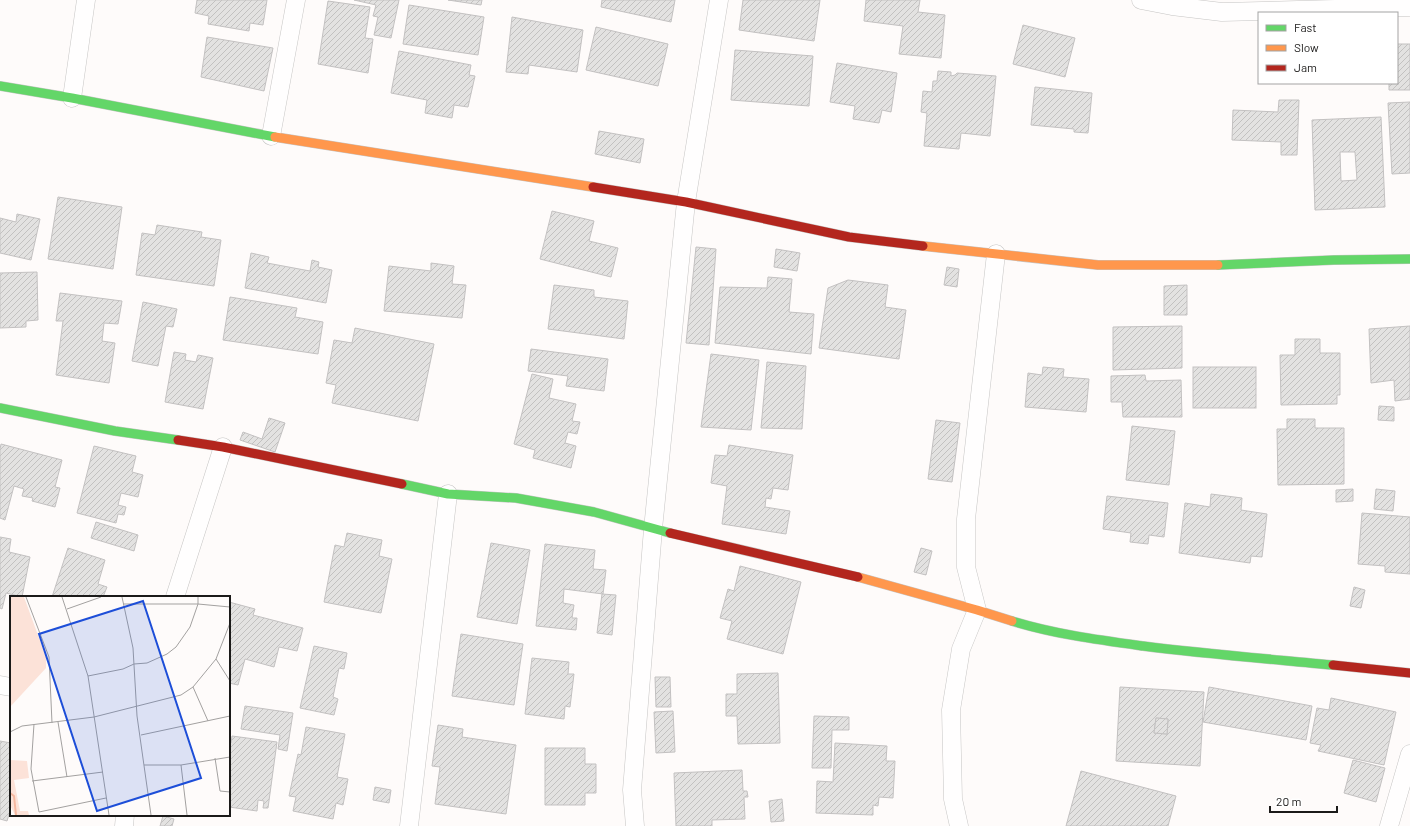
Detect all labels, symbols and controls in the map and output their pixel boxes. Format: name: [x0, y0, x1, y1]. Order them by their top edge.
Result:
legend: [1258, 12, 1398, 84]
text: Fast: [1294, 20, 1317, 34]
text: Slow: [1294, 40, 1319, 54]
text: Jam: [1294, 60, 1317, 74]
inset map: [10, 596, 230, 816]
scale bar: [1270, 788, 1337, 814]
text: 20 m: [1276, 794, 1302, 808]

